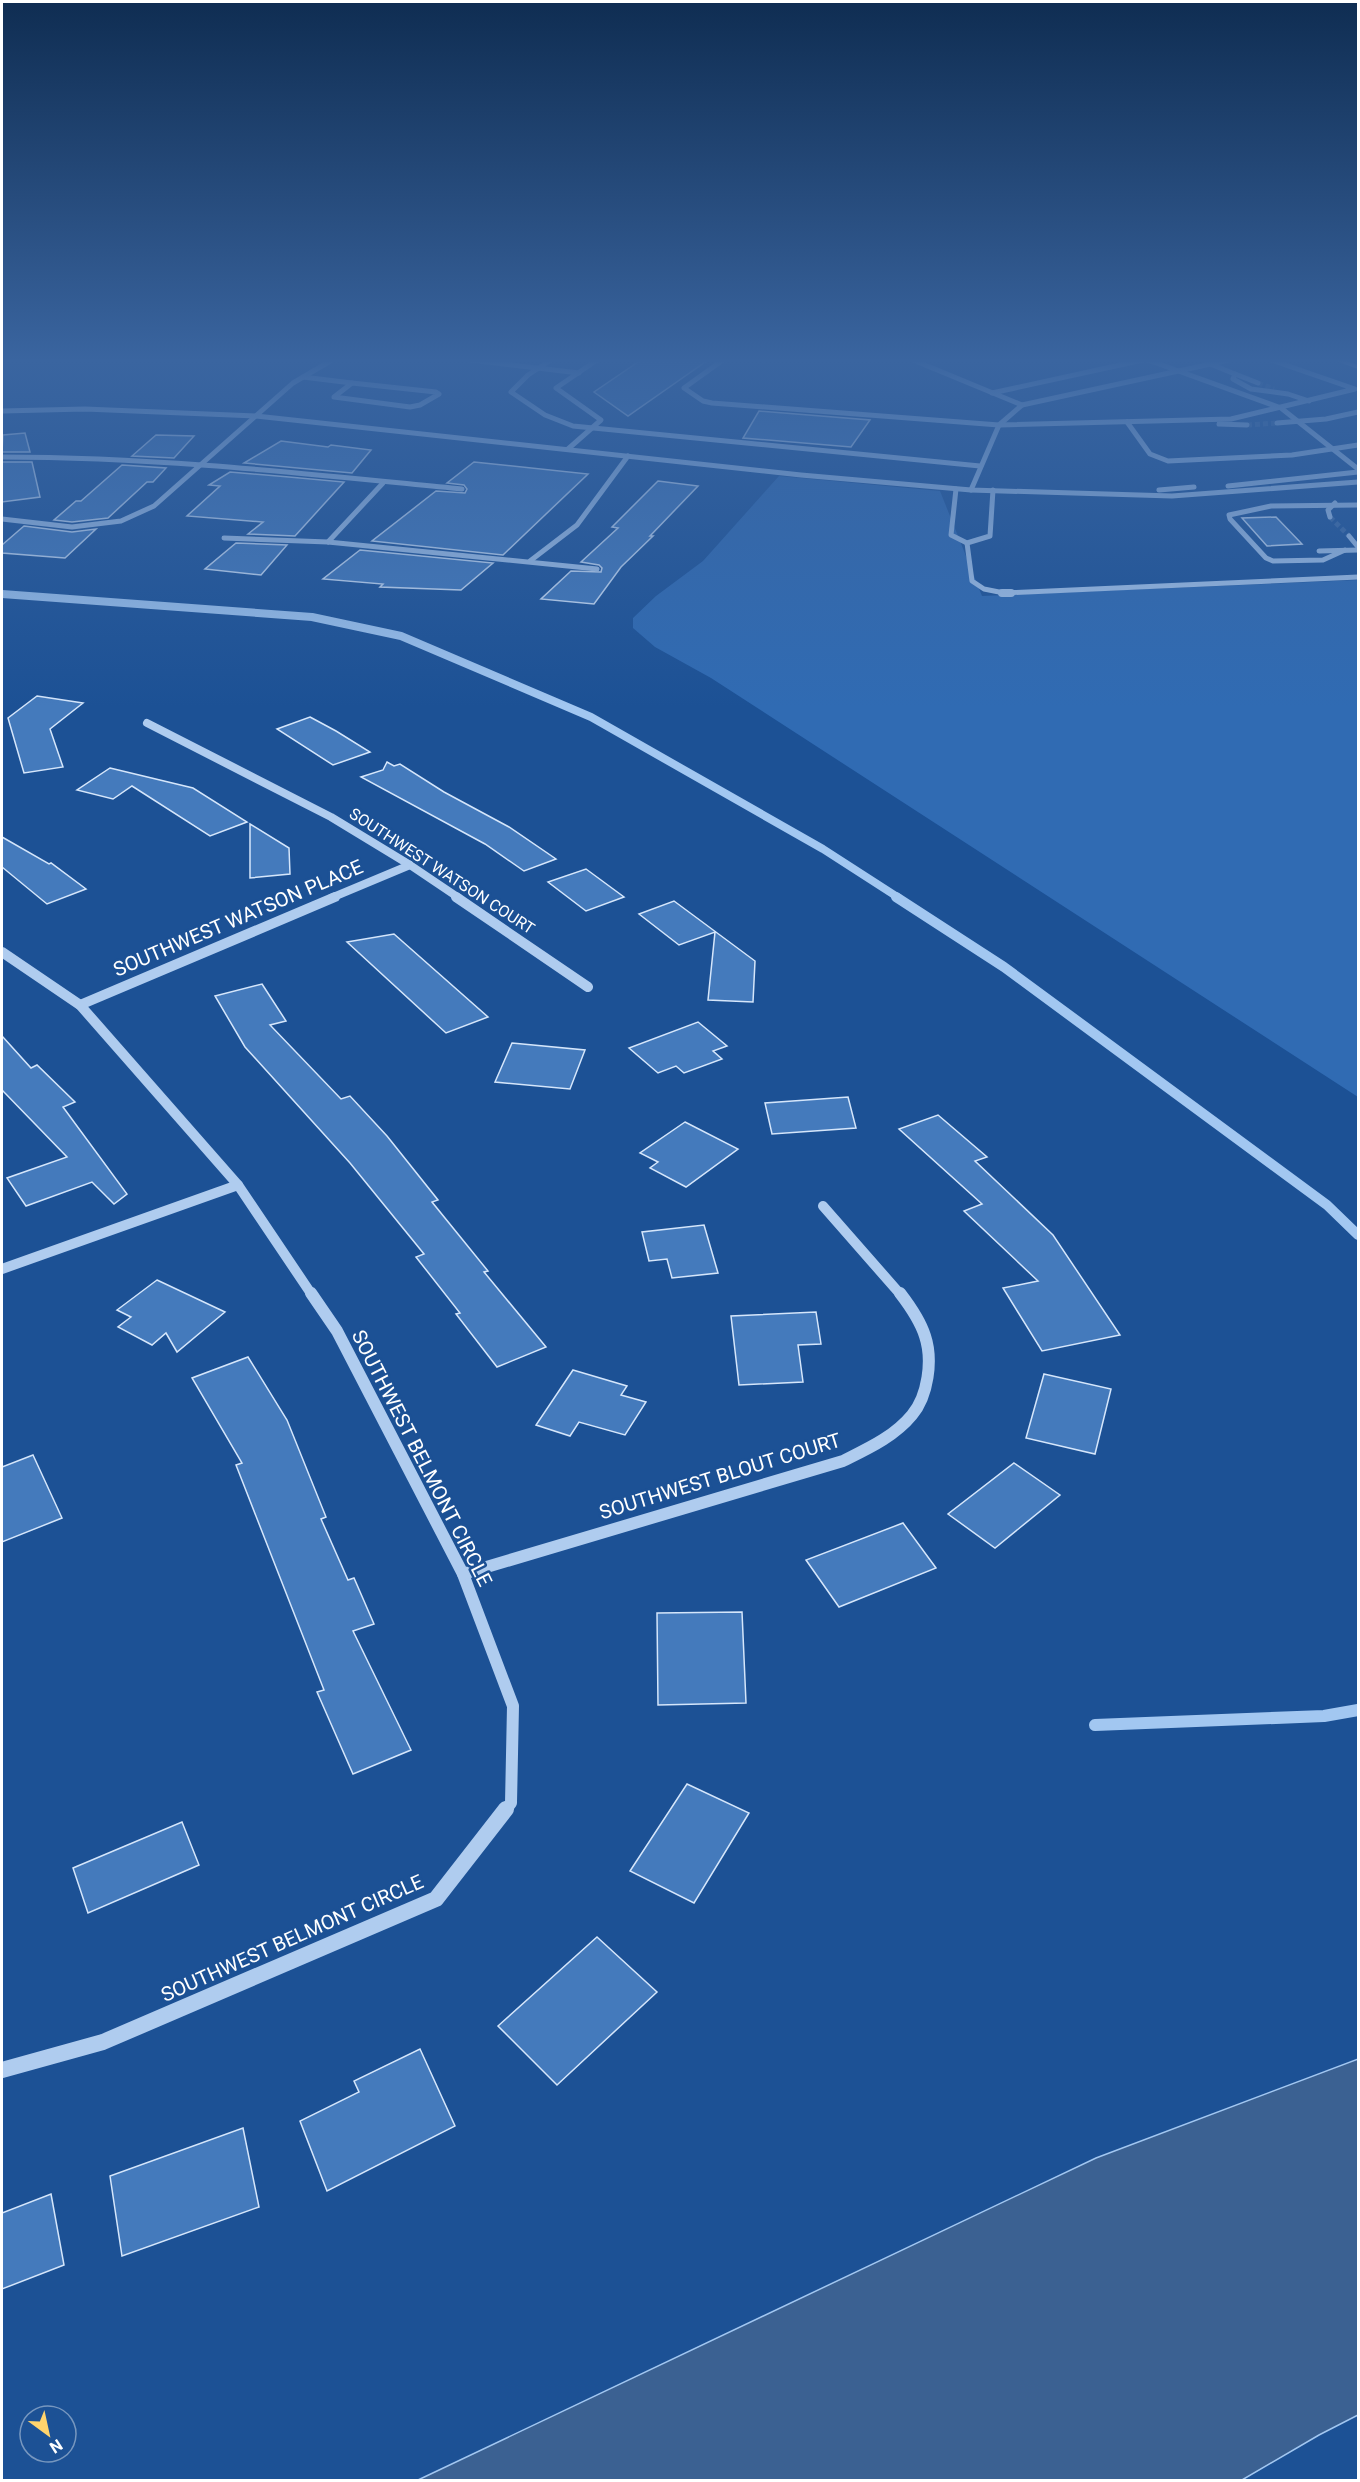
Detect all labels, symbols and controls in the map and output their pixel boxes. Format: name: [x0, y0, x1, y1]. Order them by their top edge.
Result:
street label: SOUTHWEST WATSON COURT: [346, 804, 539, 938]
street label: SOUTHWEST WATSON PLACE: [110, 854, 366, 982]
street label: SOUTHWEST BELMONT CIRCLE: [347, 1326, 497, 1590]
street label: SOUTHWEST BLOUT COURT: [596, 1428, 844, 1524]
street label: SOUTHWEST BELMONT CIRCLE: [157, 1869, 427, 2007]
north arrow: [18, 2404, 78, 2464]
text: N: [46, 2435, 66, 2457]

